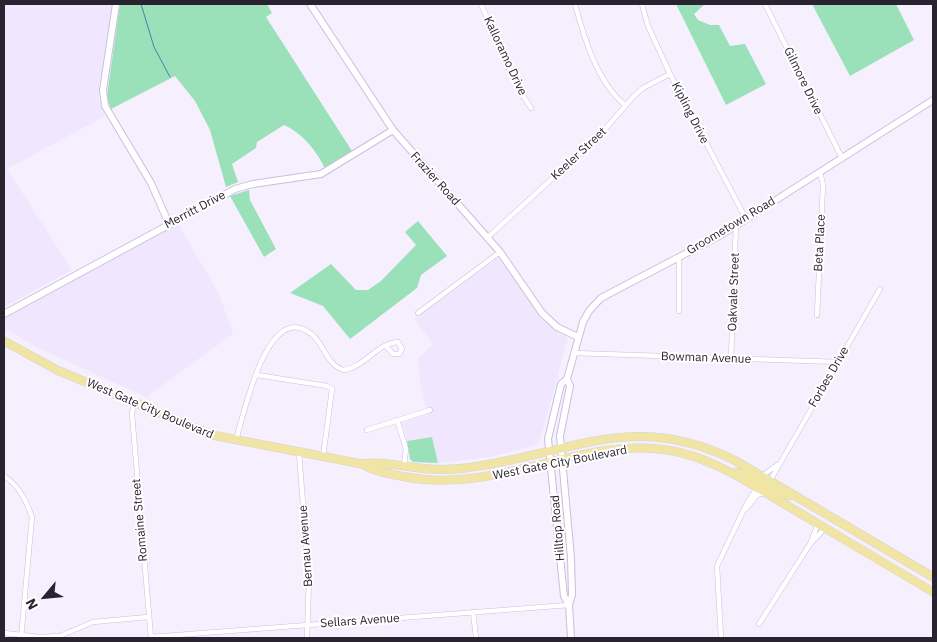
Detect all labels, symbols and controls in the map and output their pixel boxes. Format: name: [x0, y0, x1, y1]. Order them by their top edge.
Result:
street label: Kalloramo Drive: [480, 14, 530, 98]
street label: Gilmore Drive: [780, 45, 826, 117]
street label: Kipling Drive: [668, 80, 712, 146]
street label: Keeler Street: [548, 125, 610, 183]
street label: Frazier Road: [407, 149, 463, 209]
street label: Merritt Drive: [162, 188, 228, 232]
street label: Groometown Road: [684, 194, 778, 258]
street label: Beta Place: [811, 214, 829, 272]
street label: Oakvale Street: [725, 252, 743, 332]
street label: Forbes Drive: [806, 344, 852, 410]
street label: Bowman Avenue: [661, 349, 751, 367]
street label: West Gate City Boulevard: [84, 376, 216, 442]
street label: West Gate City Boulevard: [492, 443, 628, 483]
street label: Romaine Street: [129, 478, 151, 562]
street label: Hilltop Road: [548, 494, 568, 562]
street label: Bernau Avenue: [296, 505, 316, 587]
north arrow: [20, 572, 70, 622]
text: N: [21, 595, 42, 613]
street label: Sellars Avenue: [320, 611, 400, 631]

